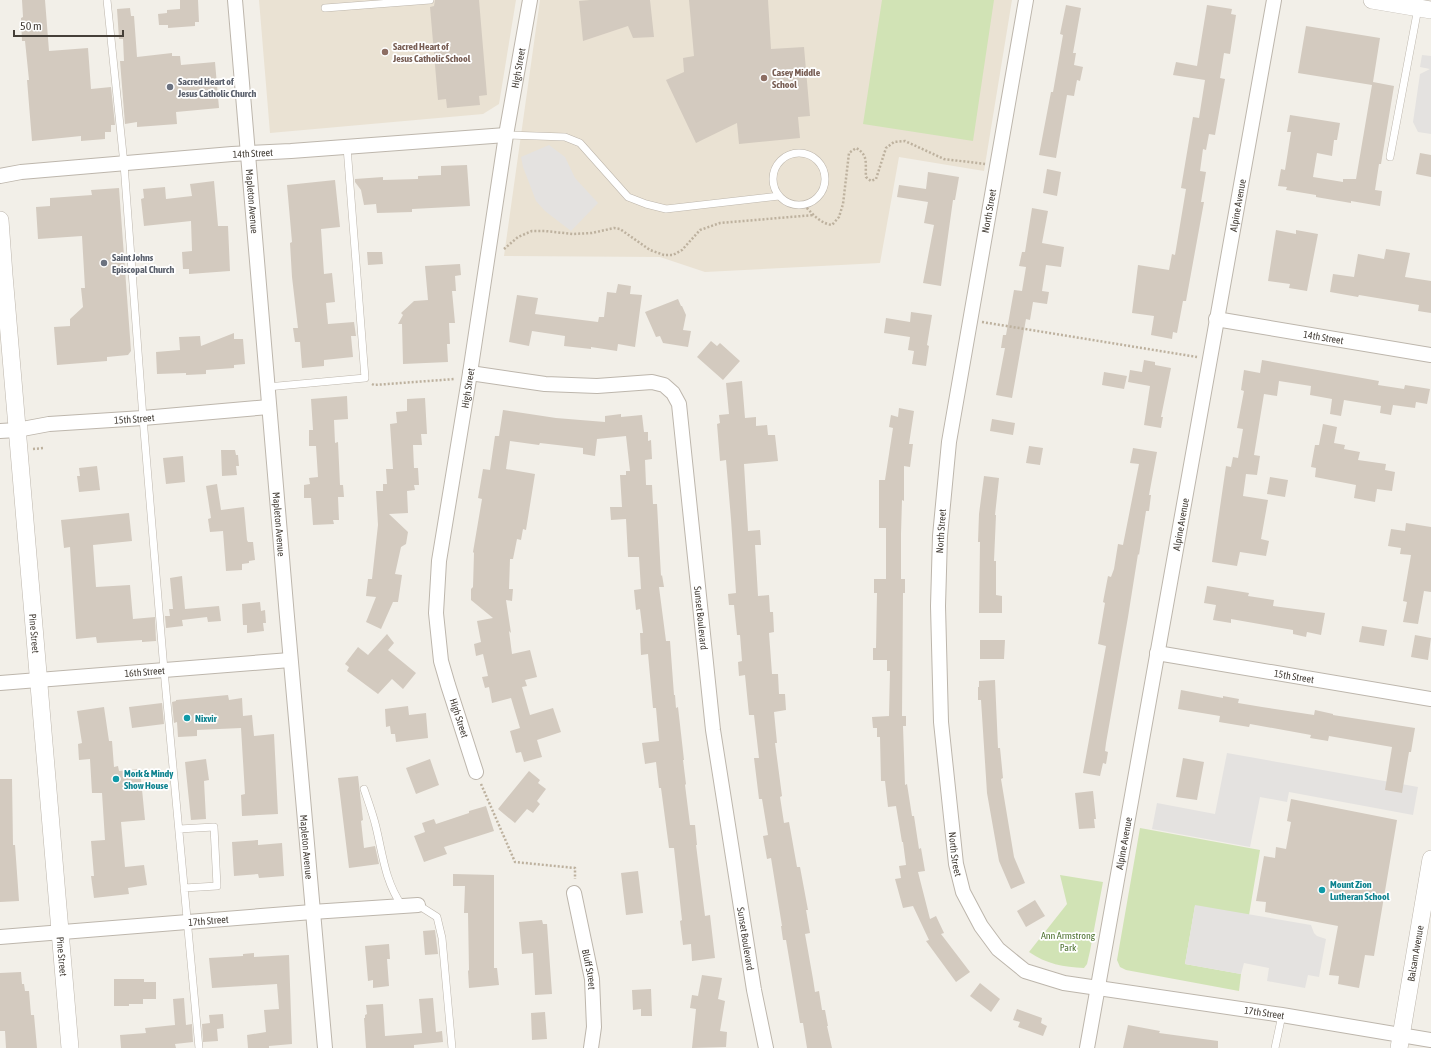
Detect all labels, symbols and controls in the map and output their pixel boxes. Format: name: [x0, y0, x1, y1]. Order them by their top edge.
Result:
scale bar: [14, 12, 123, 38]
text: 50 m: [20, 19, 42, 33]
place label: Sacred Heart of Jesus Catholic School: [392, 41, 471, 64]
marker: Sacred Heart of Jesus Catholic School: [380, 47, 390, 57]
street label: High Street: [509, 47, 527, 89]
place label: Casey Middle School: [772, 67, 821, 90]
marker: Casey Middle School: [759, 73, 769, 83]
place label: Sacred Heart of Jesus Catholic Church: [177, 76, 256, 99]
marker: Sacred Heart of Jesus Catholic Church: [165, 82, 175, 92]
street label: 14th Street: [232, 146, 273, 159]
street label: Mapleton Avenue: [244, 169, 261, 234]
street label: Alpine Avenue: [1227, 178, 1248, 232]
street label: North Street: [980, 188, 998, 234]
place label: Saint Johns Episcopal Church: [112, 252, 174, 275]
marker: Saint Johns Episcopal Church: [99, 258, 109, 268]
street label: 14th Street: [1303, 328, 1344, 346]
street label: High Street: [459, 367, 476, 409]
street label: 15th Street: [114, 412, 155, 425]
street label: Mapleton Avenue: [271, 491, 287, 557]
street label: Alpine Avenue: [1170, 497, 1191, 551]
street label: North Street: [934, 508, 948, 554]
street label: Sunset Boulevard: [693, 586, 710, 651]
street label: Pine Street: [27, 613, 42, 654]
street label: 16th Street: [124, 664, 165, 679]
street label: 15th Street: [1273, 667, 1315, 685]
street label: High Street: [447, 697, 471, 739]
marker: Nixvir: [182, 713, 192, 723]
place label: Nixvir: [195, 713, 218, 724]
place label: Mork & Mindy Show House: [124, 768, 174, 791]
marker: Mork & Mindy Show House: [111, 774, 121, 784]
street label: Mapleton Avenue: [298, 814, 315, 880]
street label: Alpine Avenue: [1113, 816, 1134, 870]
street label: North Street: [947, 831, 964, 877]
place label: Mount Zion Lutheran School: [1330, 879, 1390, 902]
marker: Mount Zion Lutheran School: [1317, 885, 1327, 895]
street label: Sunset Boulevard: [736, 906, 756, 971]
street label: 17th Street: [188, 913, 229, 927]
street label: Balsam Avenue: [1405, 924, 1425, 982]
park label: Ann Armstrong Park: [1041, 930, 1096, 953]
street label: Pine Street: [55, 936, 69, 977]
street label: Bluff Street: [580, 948, 598, 990]
street label: 17th Street: [1244, 1004, 1285, 1021]

